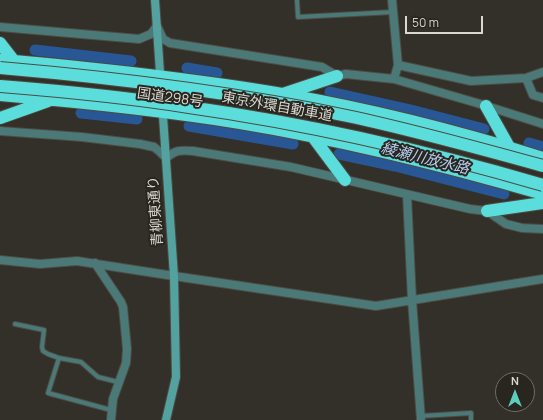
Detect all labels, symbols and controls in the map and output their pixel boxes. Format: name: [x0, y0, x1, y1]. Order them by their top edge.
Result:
scale bar: [407, 8, 485, 34]
text: 50 m: [412, 14, 439, 31]
street label: 国道298号: [136, 85, 204, 111]
street label: 東京外環自動車道: [220, 89, 334, 125]
water label: 綾瀬川放水路: [379, 139, 471, 179]
street label: 青柳東通り: [145, 175, 167, 247]
north arrow: [495, 372, 535, 412]
text: N: [511, 373, 519, 388]

